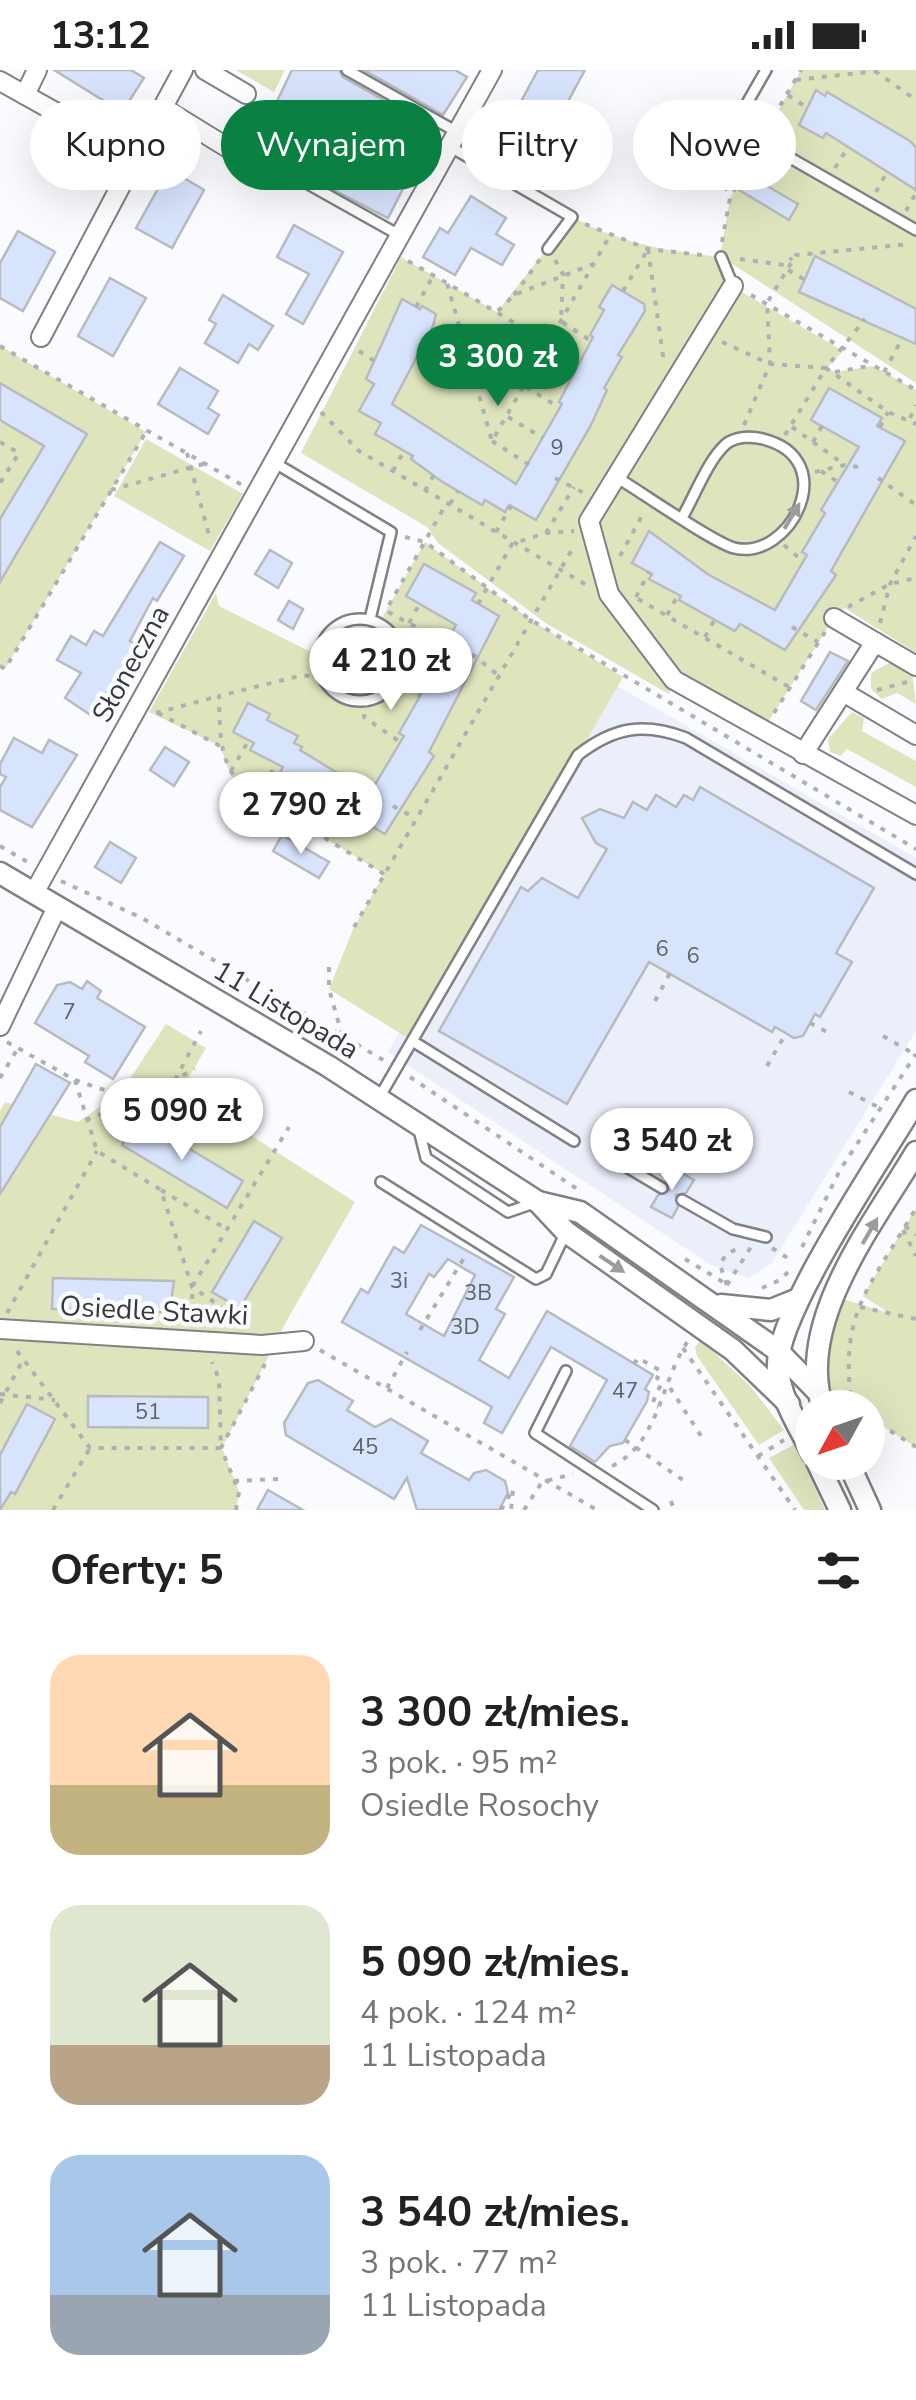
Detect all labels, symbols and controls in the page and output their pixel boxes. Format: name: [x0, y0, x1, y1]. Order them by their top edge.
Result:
text: 13:12: [50, 10, 151, 61]
chip: Kupno: [30, 100, 201, 190]
chip: Wynajem: [221, 100, 442, 190]
chip: Filtry: [462, 100, 613, 190]
chip: Nowe: [633, 100, 796, 190]
pin: 3 300 zł: [395, 324, 601, 409]
text: 3 300 zł: [438, 335, 558, 378]
house number: 9: [550, 433, 564, 463]
one-way arrow: [783, 502, 800, 530]
street label: Słoneczna: [83, 599, 179, 729]
pin: 4 210 zł: [288, 628, 494, 713]
text: 4 210 zł: [331, 639, 451, 682]
pin: 2 790 zł: [198, 772, 404, 857]
text: 2 790 zł: [241, 783, 361, 826]
house number: 6: [655, 934, 669, 964]
house number: 6: [686, 941, 700, 971]
street label: 11 Listopada: [206, 952, 366, 1068]
house number: 7: [62, 997, 76, 1027]
pin: 5 090 zł: [79, 1078, 285, 1163]
text: 5 090 zł: [122, 1089, 242, 1132]
pin: 3 540 zł: [569, 1108, 775, 1193]
text: 3 540 zł: [612, 1119, 732, 1162]
one-way arrow: [861, 1217, 878, 1245]
one-way arrow: [599, 1254, 626, 1273]
house number: 3i: [390, 1266, 408, 1296]
house number: 3B: [464, 1278, 492, 1308]
street label: Osiedle Stawki: [59, 1287, 249, 1335]
house number: 3D: [450, 1312, 480, 1342]
house number: 47: [612, 1376, 638, 1406]
north arrow: [795, 1390, 885, 1480]
map controls: [795, 1390, 885, 1480]
house number: 51: [135, 1397, 161, 1427]
house number: 45: [352, 1432, 378, 1462]
text: Oferty: 5: [50, 1542, 224, 1599]
icon: filters: [811, 1543, 866, 1598]
text: 3 300 zł/mies.: [360, 1684, 630, 1741]
icon: home: [130, 1695, 250, 1815]
text: 3 pok. · 95 m²: [360, 1741, 557, 1784]
text: Osiedle Rosochy: [360, 1784, 599, 1827]
text: 5 090 zł/mies.: [360, 1934, 630, 1991]
icon: home: [130, 1945, 250, 2065]
text: 4 pok. · 124 m²: [360, 1991, 577, 2034]
text: 11 Listopada: [360, 2034, 547, 2077]
text: 3 540 zł/mies.: [360, 2184, 630, 2241]
icon: home: [130, 2195, 250, 2315]
text: 3 pok. · 77 m²: [360, 2241, 557, 2284]
text: 11 Listopada: [360, 2284, 547, 2327]

